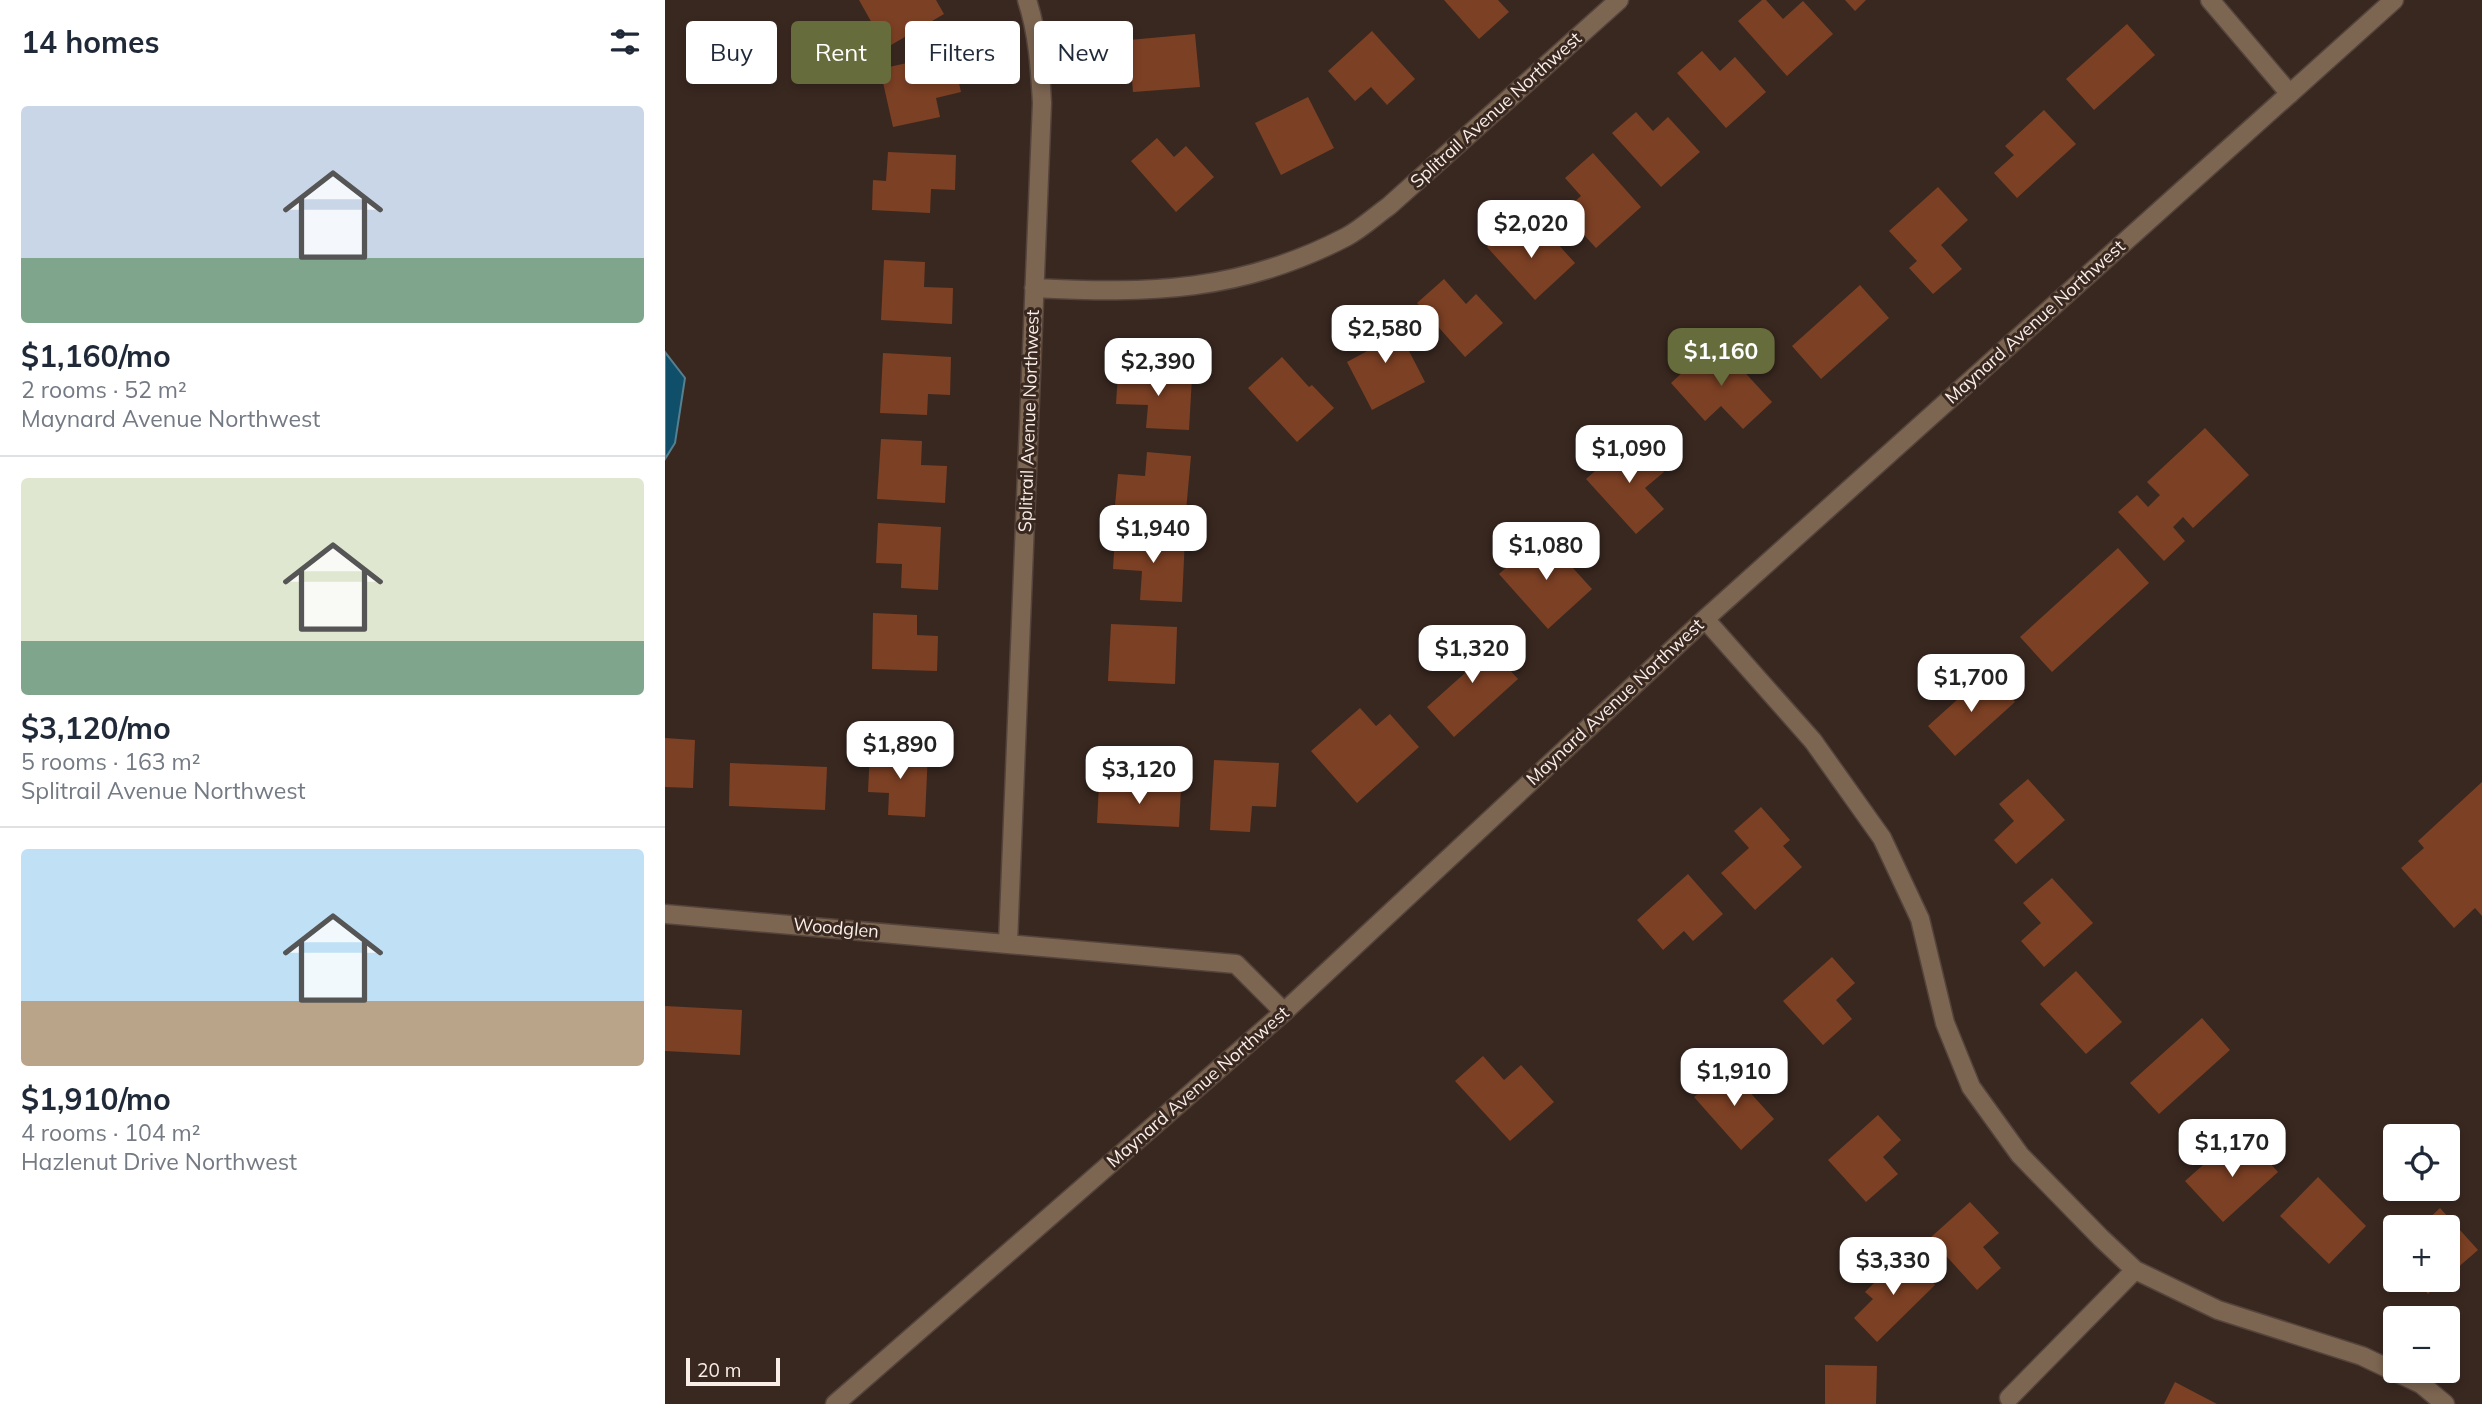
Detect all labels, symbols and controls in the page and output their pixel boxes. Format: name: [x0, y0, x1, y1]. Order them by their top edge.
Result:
chip: Buy: [686, 21, 777, 84]
chip: Rent: [791, 21, 891, 84]
chip: Filters: [905, 21, 1020, 84]
chip: New: [1034, 21, 1133, 84]
text: 14 homes: [21, 23, 160, 61]
icon: filters: [606, 23, 644, 61]
street label: Splitrail Avenue Northwest: [1405, 27, 1586, 193]
icon: home: [270, 152, 396, 278]
pin: $2,020: [1474, 201, 1588, 260]
text: $2,020: [1494, 208, 1568, 237]
street label: Maynard Avenue Northwest: [1940, 235, 2129, 409]
pin: $2,580: [1328, 306, 1442, 365]
street label: Splitrail Avenue Northwest: [1013, 309, 1044, 533]
text: $2,580: [1348, 313, 1422, 342]
pin: $1,160: [1664, 328, 1778, 388]
text: $1,160: [1684, 336, 1758, 365]
text: $1,160/mo: [21, 337, 171, 375]
pin: $2,390: [1101, 338, 1215, 398]
text: $2,390: [1121, 346, 1195, 375]
text: 2 rooms · 52 m²: [21, 375, 187, 404]
text: Maynard Avenue Northwest: [21, 404, 320, 433]
pin: $1,090: [1572, 426, 1686, 485]
text: $1,090: [1592, 433, 1666, 462]
pin: $1,940: [1096, 505, 1210, 565]
text: $1,940: [1116, 513, 1190, 542]
pin: $1,080: [1489, 522, 1603, 582]
icon: home: [270, 524, 396, 650]
text: $1,080: [1509, 530, 1583, 559]
street label: Maynard Avenue Northwest: [1521, 613, 1708, 790]
pin: $1,320: [1415, 626, 1529, 685]
text: $1,320: [1435, 633, 1509, 662]
pin: $1,700: [1914, 654, 2028, 714]
text: $1,700: [1934, 662, 2008, 691]
text: $3,120/mo: [21, 709, 171, 747]
pin: $1,890: [843, 722, 957, 781]
text: $1,890: [863, 729, 937, 758]
pin: $3,120: [1082, 746, 1196, 806]
text: 5 rooms · 163 m²: [21, 747, 201, 776]
text: $3,120: [1102, 754, 1176, 783]
text: Splitrail Avenue Northwest: [21, 776, 306, 805]
icon: home: [270, 895, 396, 1021]
street label: Woodglen: [792, 912, 880, 943]
street label: Maynard Avenue Northwest: [1102, 1001, 1294, 1172]
pin: $1,910: [1677, 1048, 1791, 1108]
text: $1,910: [1697, 1056, 1771, 1085]
text: $1,910/mo: [21, 1080, 171, 1118]
text: 4 rooms · 104 m²: [21, 1118, 201, 1147]
pin: $1,170: [2175, 1120, 2289, 1179]
map controls: [2383, 1124, 2460, 1383]
button: locate: [2383, 1124, 2460, 1201]
text: $1,170: [2195, 1127, 2269, 1156]
text: Hazlenut Drive Northwest: [21, 1147, 297, 1176]
button: +: [2383, 1215, 2460, 1292]
pin: $3,330: [1836, 1238, 1950, 1297]
text: $3,330: [1856, 1245, 1930, 1274]
button: −: [2383, 1306, 2460, 1383]
scale bar: [686, 1355, 781, 1387]
text: 20 m: [697, 1358, 741, 1382]

